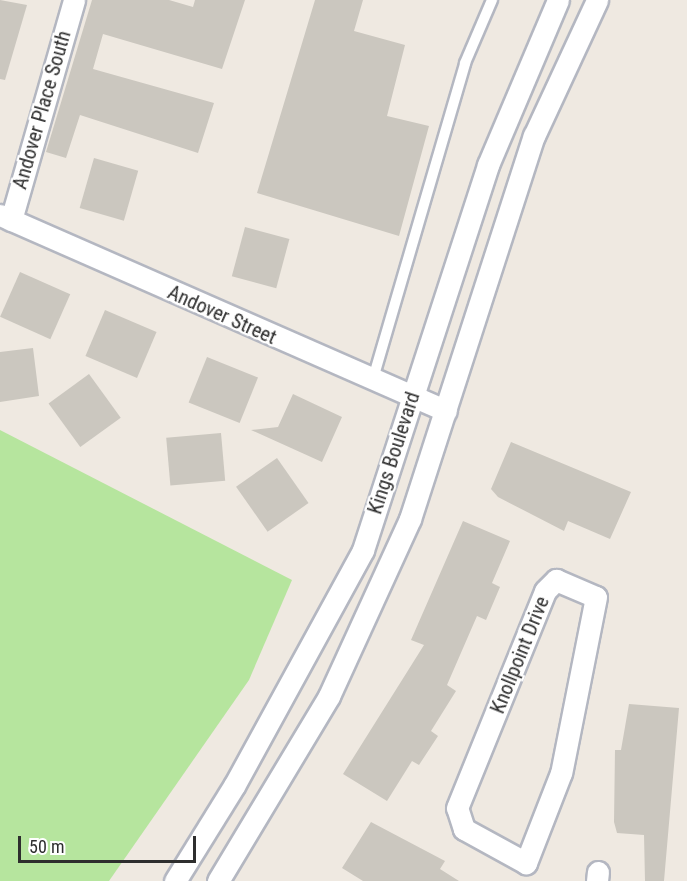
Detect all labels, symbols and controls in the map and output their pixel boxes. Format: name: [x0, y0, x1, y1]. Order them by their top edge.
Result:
street label: Andover Place South: [8, 28, 76, 192]
street label: Andover Street: [164, 280, 280, 350]
street label: Kings Boulevard: [363, 389, 425, 517]
street label: Knollpoint Drive: [486, 593, 554, 717]
scale bar: [21, 824, 200, 862]
text: 50 m: [29, 836, 64, 857]

